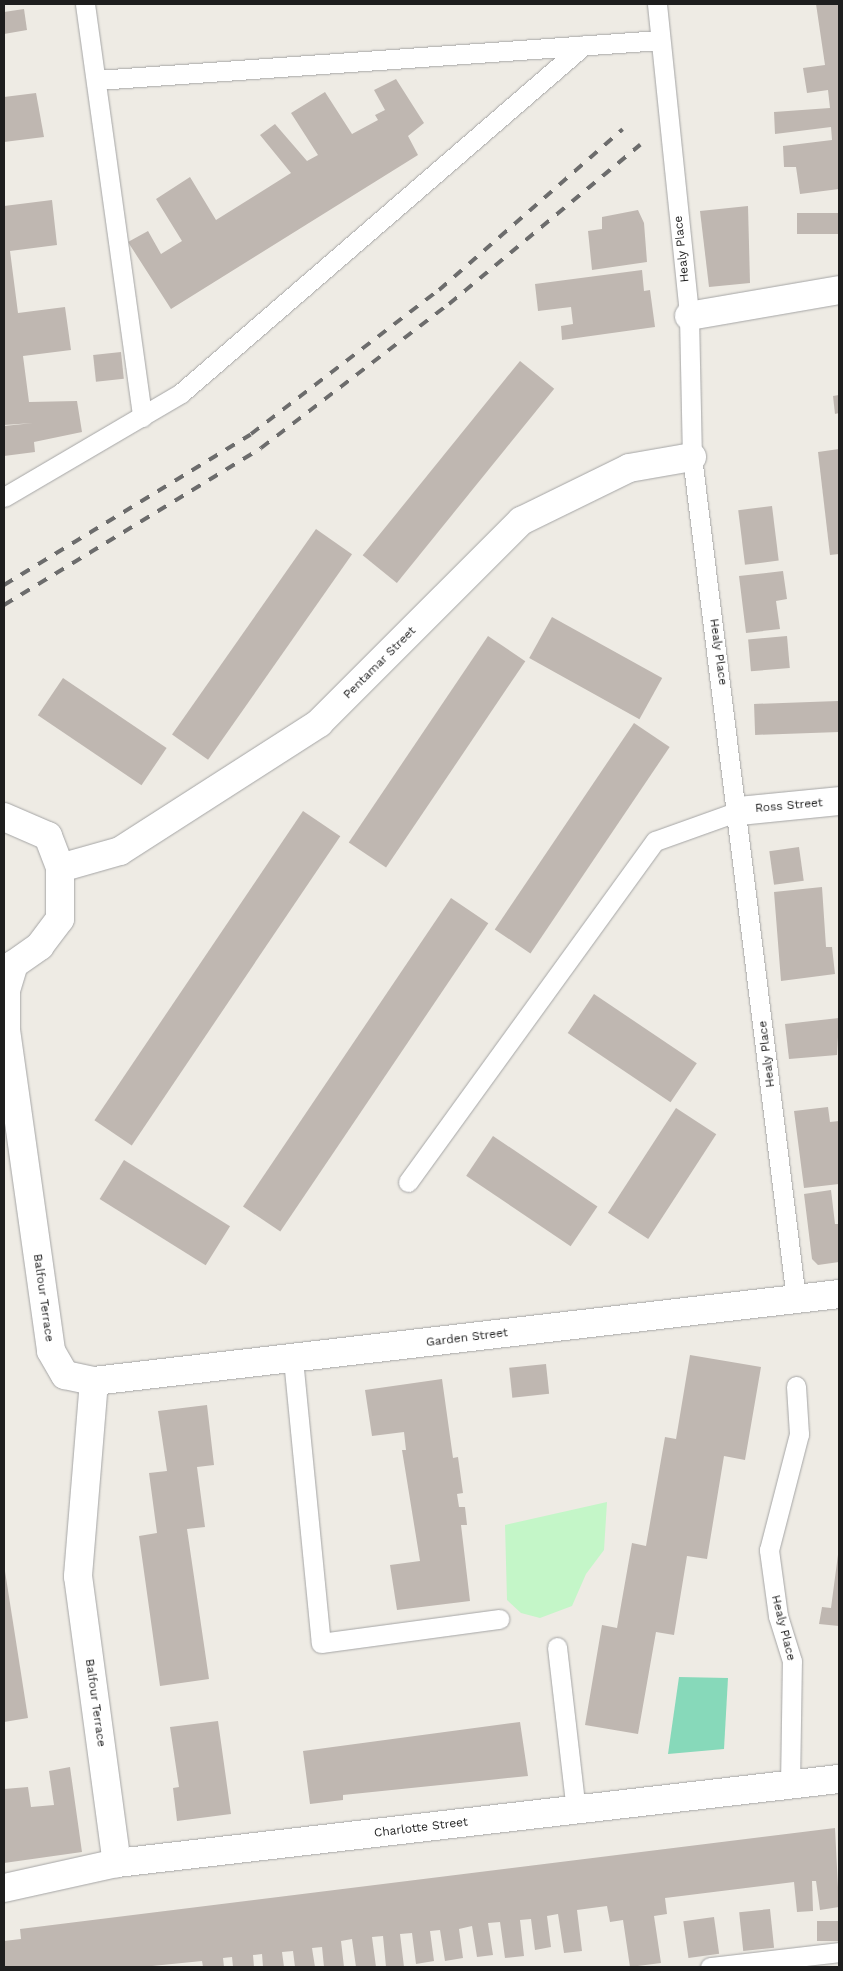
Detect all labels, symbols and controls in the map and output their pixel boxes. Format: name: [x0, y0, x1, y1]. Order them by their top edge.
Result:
street label: Healy Place: [671, 215, 693, 283]
street label: Healy Place: [706, 618, 730, 686]
street label: Pentamar Street: [341, 624, 419, 702]
street label: Ross Street: [755, 796, 823, 816]
street label: Healy Place: [756, 1020, 778, 1088]
street label: Balfour Terrace: [30, 1253, 56, 1343]
street label: Garden Street: [425, 1326, 509, 1350]
street label: Healy Place: [768, 1594, 798, 1662]
street label: Balfour Terrace: [82, 1658, 108, 1748]
street label: Charlotte Street: [373, 1815, 469, 1841]

